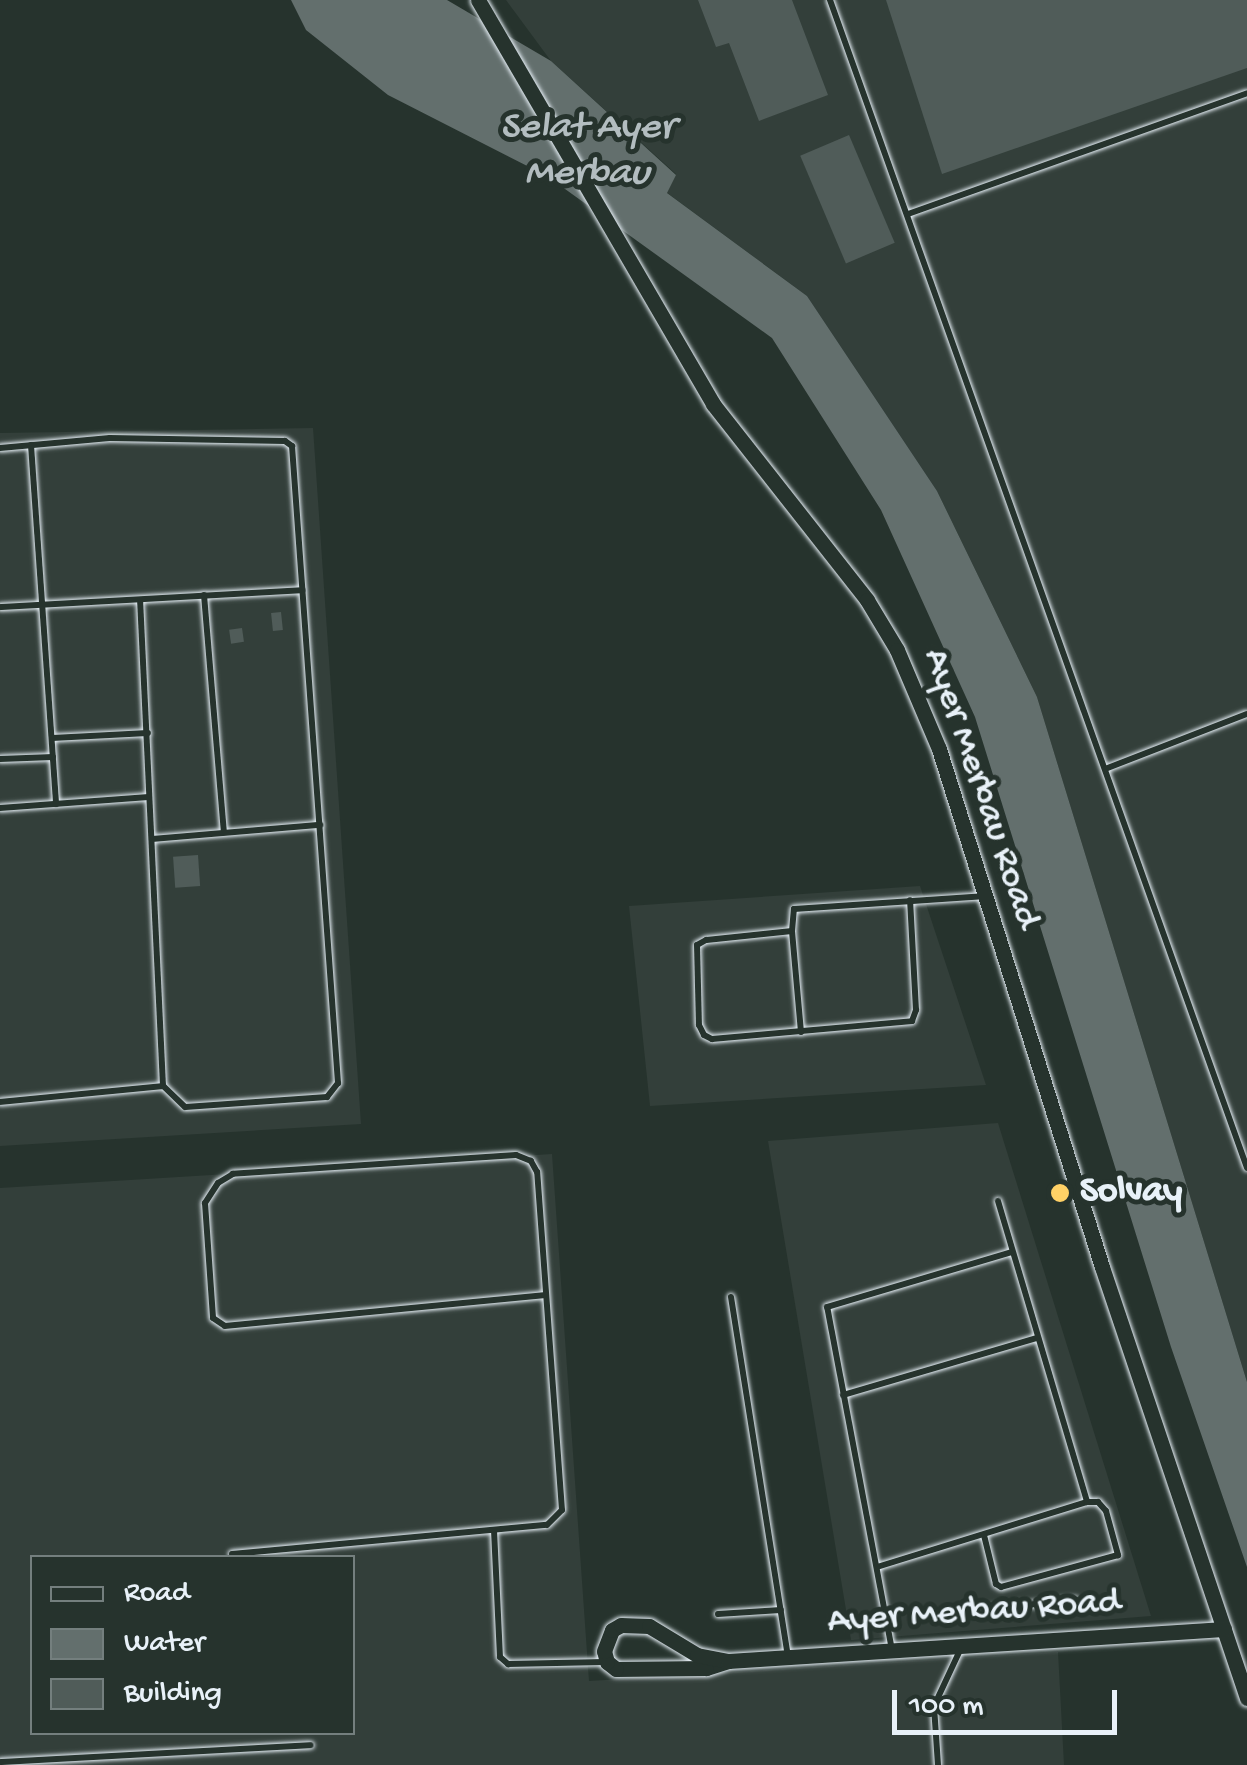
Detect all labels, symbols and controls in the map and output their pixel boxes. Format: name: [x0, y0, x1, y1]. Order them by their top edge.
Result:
water label: Selat Ayer Merbau: [500, 105, 674, 199]
street label: Ayer Merbau Road: [911, 643, 1049, 935]
place label: Solvay: [1080, 1170, 1182, 1216]
marker: Solvay: [1049, 1182, 1071, 1204]
legend: [30, 1555, 355, 1735]
text: Road: [124, 1577, 190, 1612]
street label: Ayer Merbau Road: [826, 1580, 1122, 1646]
text: Water: [124, 1627, 205, 1662]
scale bar: [897, 1670, 1122, 1732]
text: Building: [124, 1677, 222, 1712]
text: 100 m: [909, 1690, 984, 1725]

